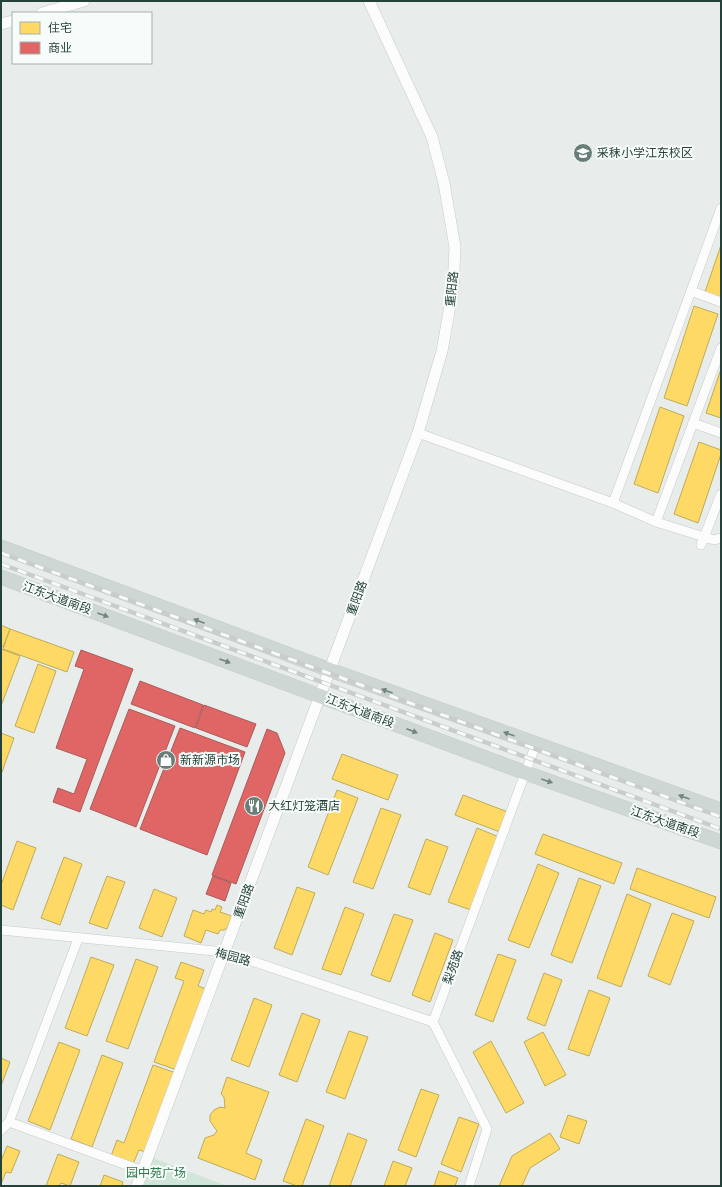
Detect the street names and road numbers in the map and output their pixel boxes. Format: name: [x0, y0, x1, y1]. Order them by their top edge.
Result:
street label: 重阳路: [443, 270, 461, 308]
street label: 江东大道南段: [21, 579, 93, 617]
street label: 重阳路: [344, 579, 370, 617]
street label: 江东大道南段: [324, 692, 396, 730]
street label: 江东大道南段: [629, 804, 701, 840]
street label: 重阳路: [231, 882, 257, 920]
street label: 梅园路: [214, 946, 252, 968]
street label: 梨苑路: [440, 948, 466, 986]

